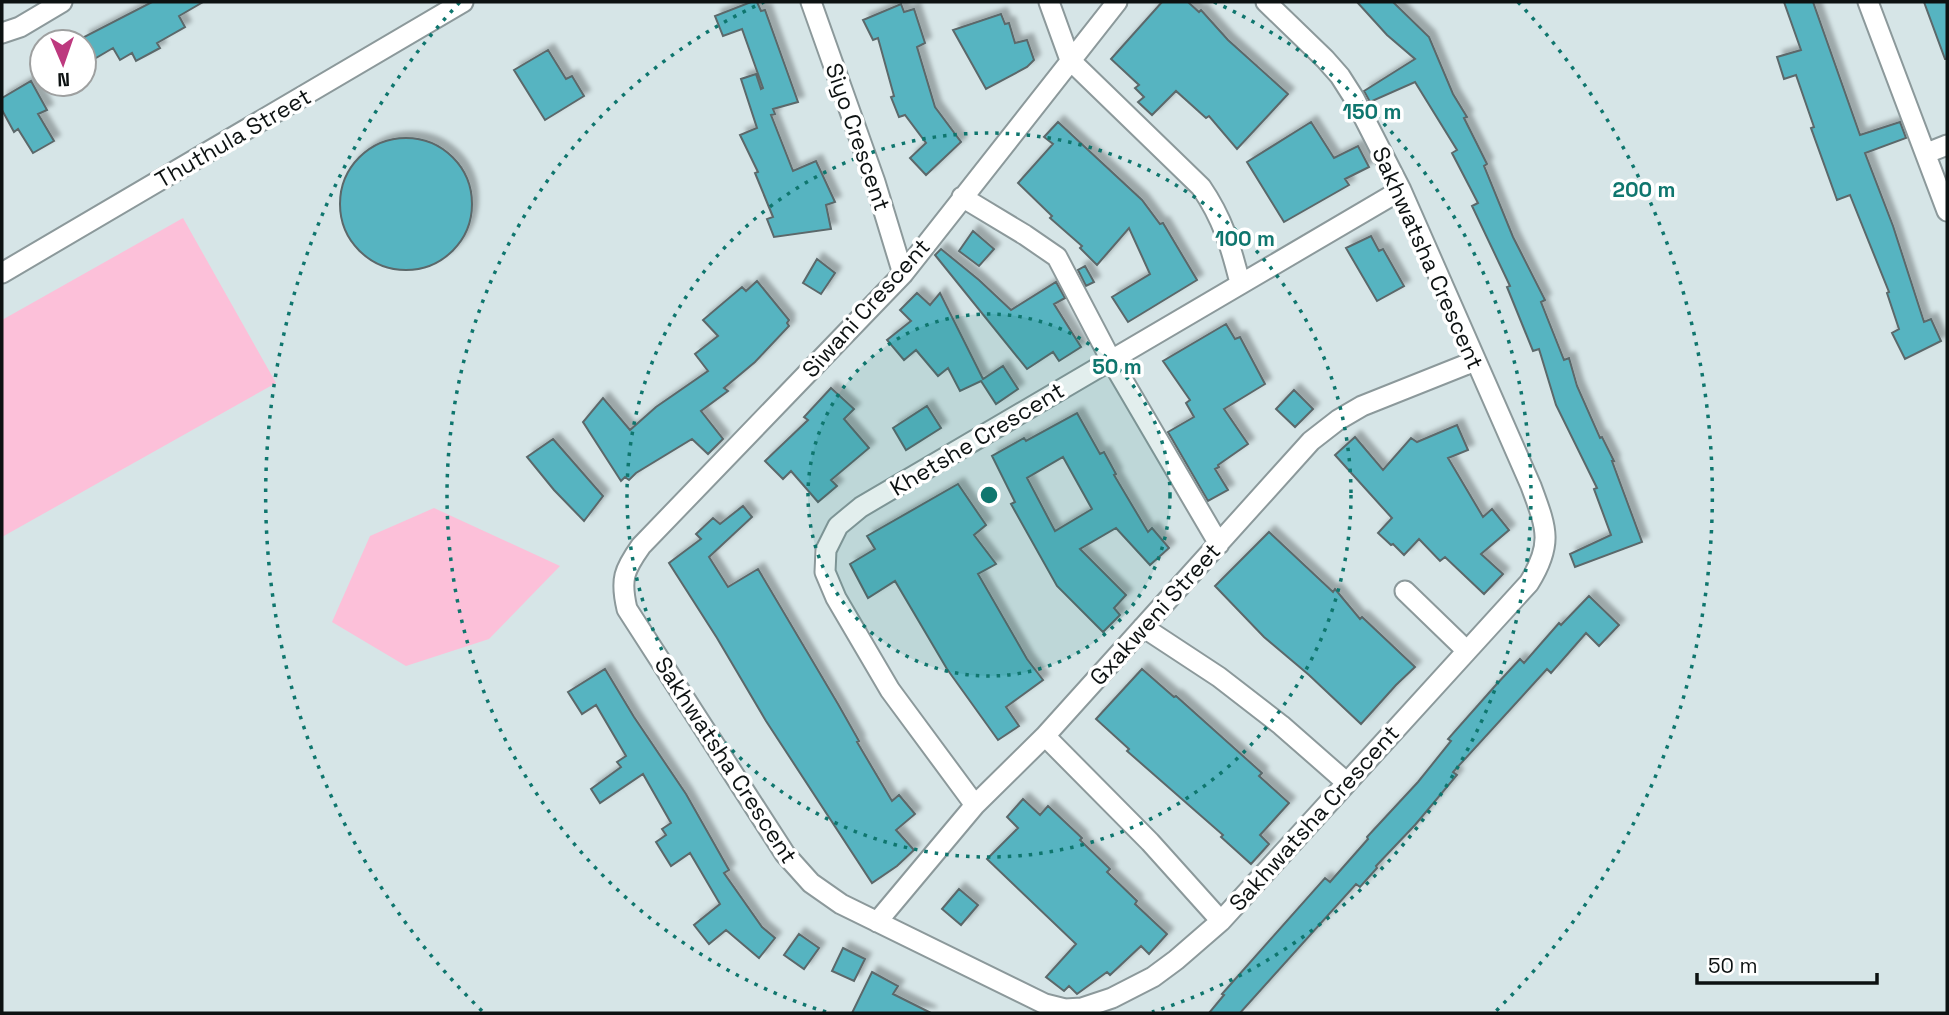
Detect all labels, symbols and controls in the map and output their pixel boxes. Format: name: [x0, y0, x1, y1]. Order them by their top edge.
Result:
north arrow: [28, 28, 98, 98]
street label: Siyo Crescent: [819, 59, 897, 215]
text: N: [57, 67, 70, 92]
street label: Thuthula Street: [150, 81, 316, 195]
text: 150 m: [1343, 98, 1401, 125]
street label: Sakhwatsha Crescent: [1365, 142, 1491, 374]
text: 200 m: [1613, 176, 1675, 203]
text: 100 m: [1215, 225, 1275, 252]
street label: Siwani Crescent: [796, 232, 936, 384]
text: 50 m: [1092, 353, 1142, 380]
street label: Khetshe Crescent: [884, 375, 1070, 503]
centre of rings: [977, 483, 1001, 507]
street label: Gxakweni Street: [1083, 536, 1227, 692]
street label: Sakhwatsha Crescent: [648, 651, 804, 869]
street label: Sakhwatsha Crescent: [1222, 718, 1406, 918]
scale bar: [1697, 942, 1877, 986]
text: 50 m: [1708, 952, 1758, 979]

